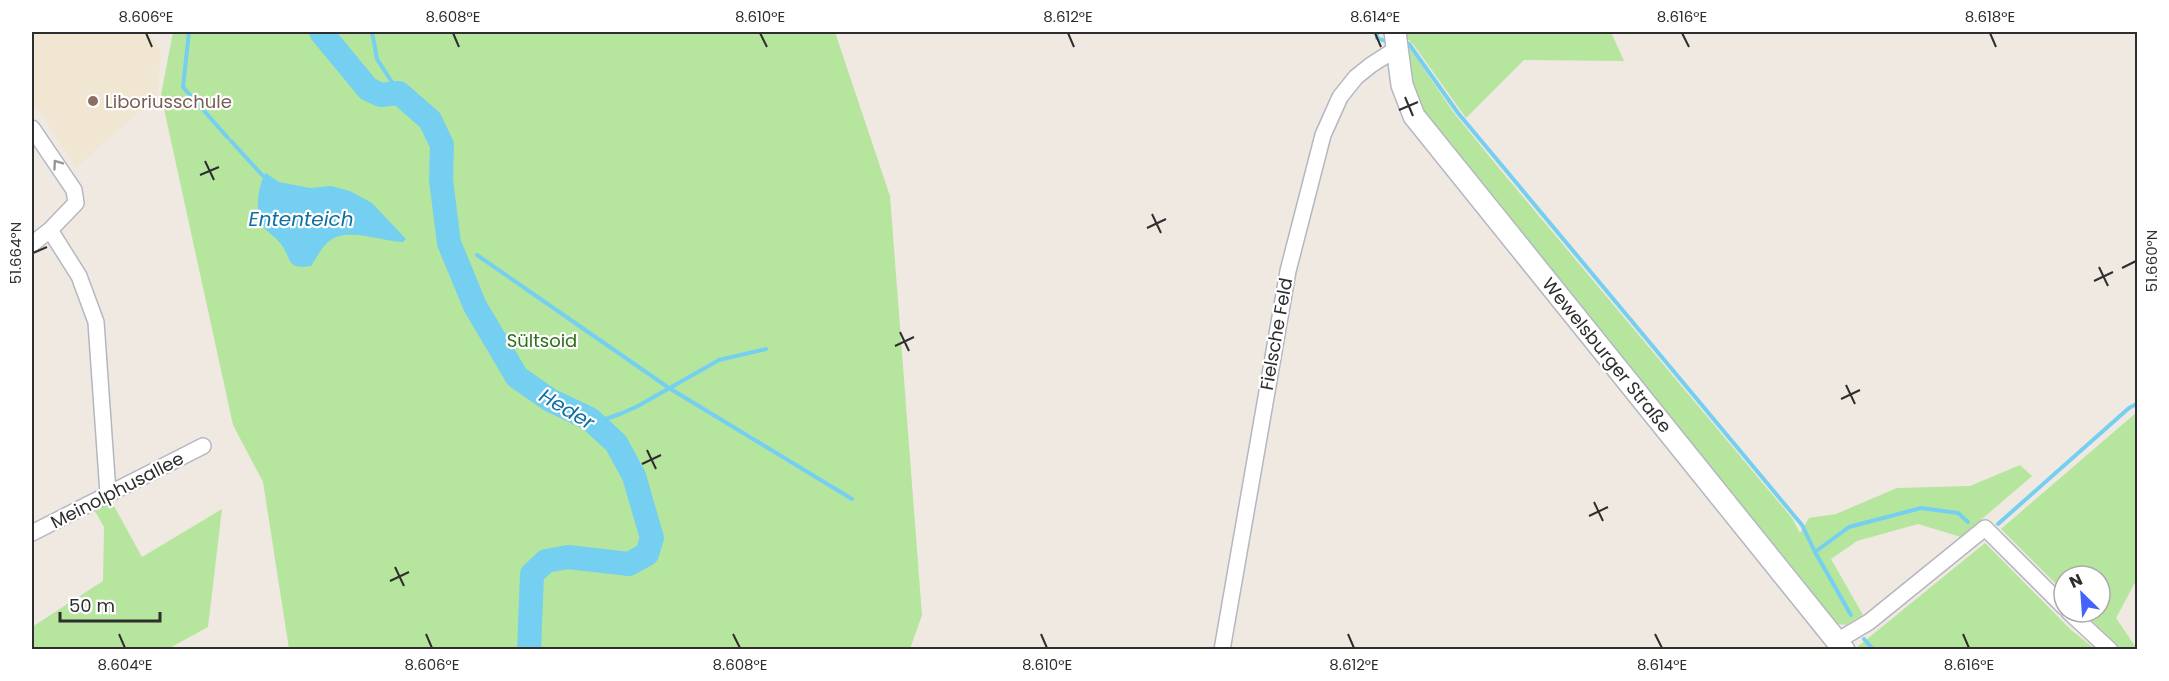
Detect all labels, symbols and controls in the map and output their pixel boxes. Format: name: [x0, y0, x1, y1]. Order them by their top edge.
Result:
text: 8.606°E: [119, 6, 173, 27]
text: 8.608°E: [426, 6, 480, 27]
text: 8.610°E: [735, 6, 785, 27]
text: 8.612°E: [1043, 6, 1093, 27]
text: 8.614°E: [1350, 6, 1400, 27]
text: 8.616°E: [1657, 6, 1707, 27]
text: 8.618°E: [1965, 6, 2015, 27]
place label: Liboriusschule: [105, 89, 232, 114]
marker: Liboriusschule: [86, 94, 100, 108]
one-way arrow: [53, 160, 64, 171]
water label: Ententeich: [248, 205, 354, 233]
text: 51.664°N: [5, 222, 26, 284]
text: 51.660°N: [2141, 230, 2162, 292]
street label: Wewelsburger Straße: [1537, 272, 1677, 438]
street label: Fielsche Feld: [1254, 276, 1298, 392]
park label: Sültsoid: [507, 328, 577, 353]
water label: Heder: [534, 382, 600, 437]
street label: Meinolphusallee: [46, 446, 188, 534]
north arrow: [2052, 564, 2112, 624]
text: N: [2066, 568, 2086, 594]
scale bar: [60, 585, 160, 623]
text: 50 m: [69, 593, 115, 618]
text: 8.604°E: [98, 654, 152, 675]
text: 8.606°E: [405, 654, 459, 675]
text: 8.608°E: [713, 654, 767, 675]
text: 8.610°E: [1022, 654, 1072, 675]
text: 8.612°E: [1329, 654, 1379, 675]
text: 8.614°E: [1637, 654, 1687, 675]
text: 8.616°E: [1944, 654, 1994, 675]

